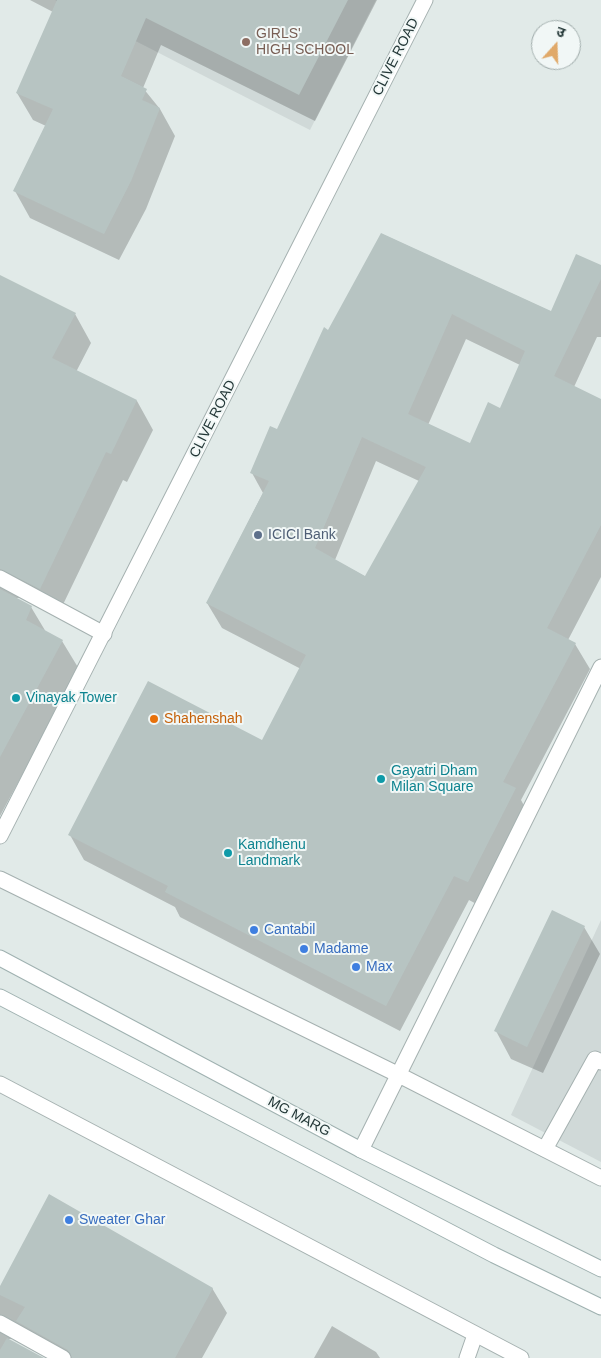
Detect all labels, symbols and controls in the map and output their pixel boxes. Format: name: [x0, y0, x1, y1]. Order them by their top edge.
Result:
street label: CLIVE ROAD: [369, 15, 423, 99]
north arrow: [531, 20, 581, 70]
text: उ: [554, 23, 567, 41]
place label: GIRLS' HIGH SCHOOL: [256, 26, 354, 58]
marker: GIRLS' HIGH SCHOOL: [240, 36, 252, 48]
street label: CLIVE ROAD: [186, 377, 240, 461]
place label: ICICI Bank: [268, 527, 336, 543]
marker: ICICI Bank: [252, 529, 264, 541]
place label: Vinayak Tower: [26, 690, 117, 706]
marker: Vinayak Tower: [10, 692, 22, 704]
place label: Shahenshah: [164, 711, 243, 727]
marker: Shahenshah: [148, 713, 160, 725]
place label: Gayatri Dham Milan Square: [391, 763, 477, 796]
marker: Gayatri Dham Milan Square: [375, 773, 387, 785]
place label: Kamdhenu Landmark: [238, 837, 306, 870]
marker: Kamdhenu Landmark: [222, 847, 234, 859]
place label: Cantabil: [264, 922, 315, 938]
marker: Cantabil: [248, 924, 260, 936]
place label: Madame: [314, 941, 368, 957]
marker: Madame: [298, 943, 310, 955]
place label: Max: [366, 959, 392, 975]
marker: Max: [350, 961, 362, 973]
street label: MG MARG: [265, 1094, 333, 1140]
place label: Sweater Ghar: [79, 1212, 165, 1228]
marker: Sweater Ghar: [63, 1214, 75, 1226]

